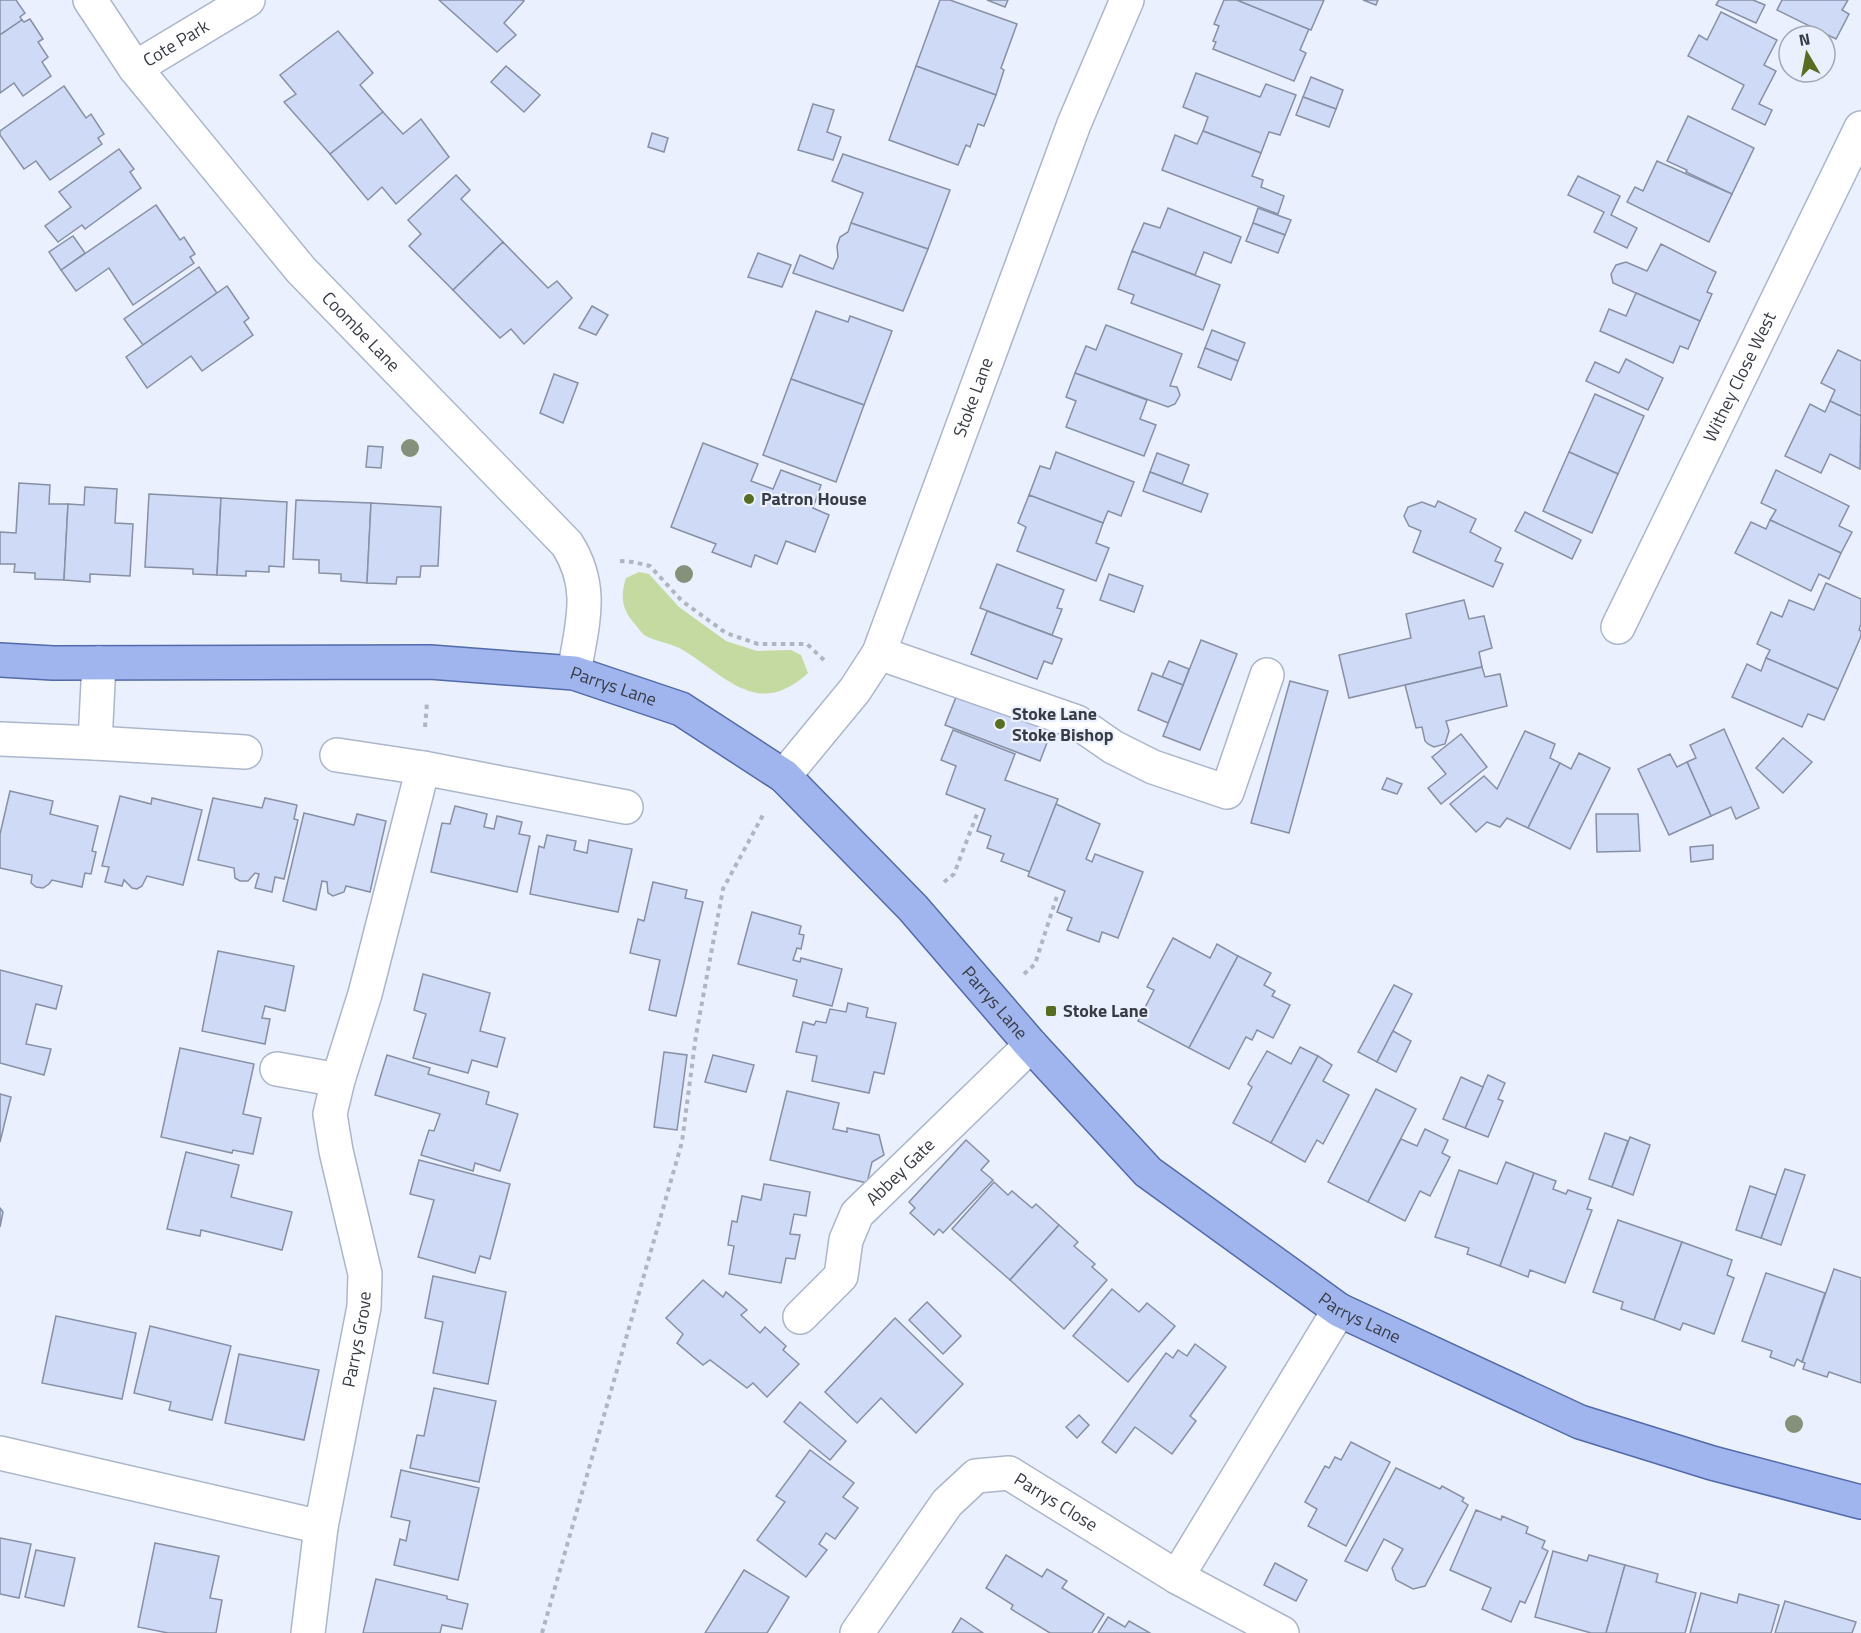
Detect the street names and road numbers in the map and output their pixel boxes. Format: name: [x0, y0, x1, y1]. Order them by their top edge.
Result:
street label: Cote Park: [138, 12, 214, 73]
street label: Coombe Lane: [316, 285, 407, 378]
street label: Withey Close West: [1696, 307, 1783, 447]
street label: Stoke Lane: [946, 353, 1000, 441]
street label: Parrys Lane: [567, 659, 660, 713]
street label: Parrys Lane: [956, 960, 1034, 1045]
street label: Abbey Gate: [859, 1132, 941, 1211]
street label: Parrys Lane: [1313, 1285, 1405, 1350]
street label: Parrys Grove: [335, 1291, 377, 1389]
street label: Parrys Close: [1009, 1465, 1103, 1538]

